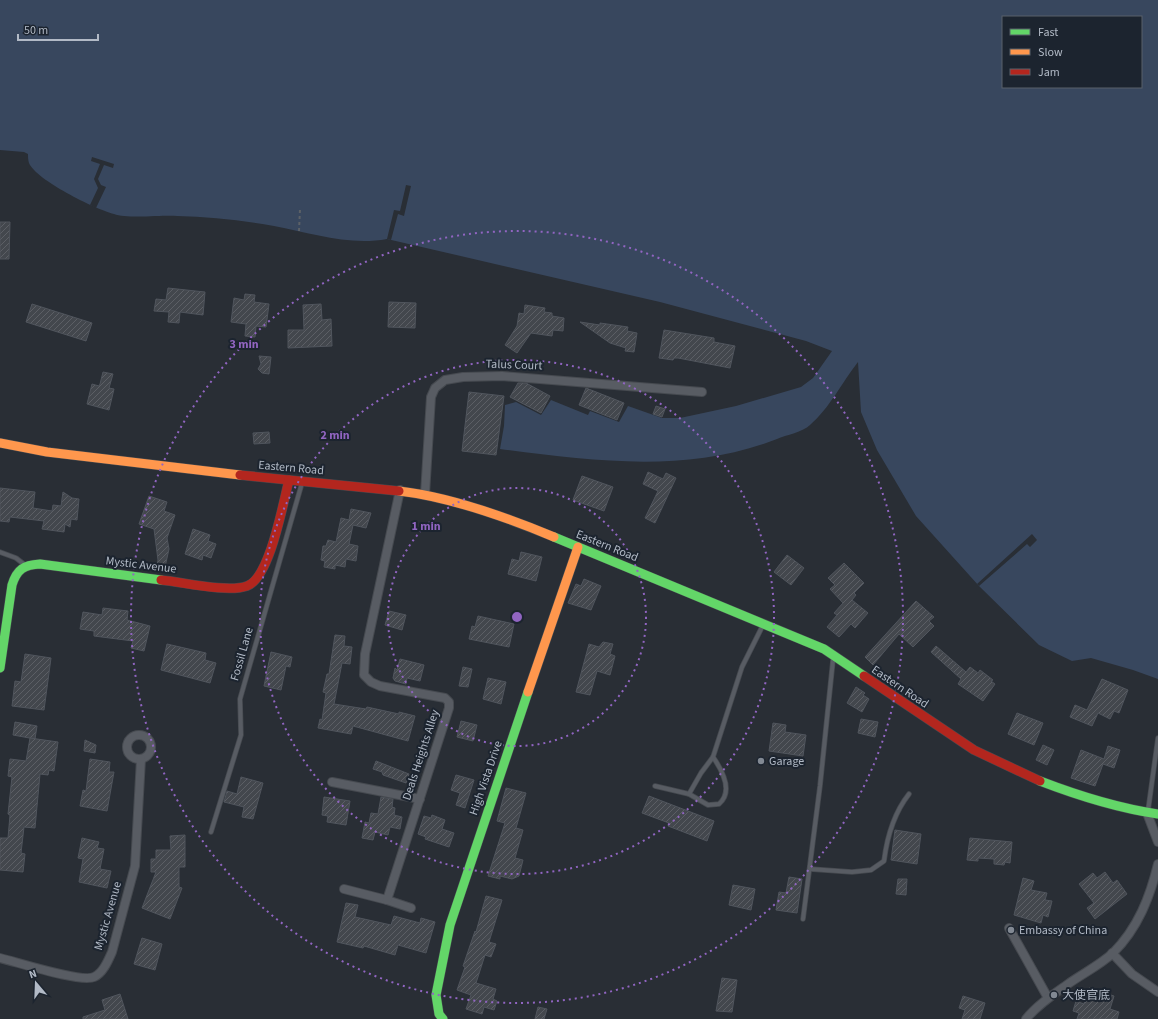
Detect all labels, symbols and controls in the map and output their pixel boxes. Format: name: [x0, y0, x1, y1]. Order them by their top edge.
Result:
scale bar: [18, 16, 98, 42]
legend: [1002, 16, 1142, 88]
text: 50 m: [24, 22, 48, 39]
text: Fast: [1038, 24, 1058, 41]
text: Slow: [1038, 44, 1063, 61]
text: Jam: [1038, 64, 1060, 81]
text: 3 min: [229, 336, 259, 353]
street label: Talus Court: [485, 356, 543, 374]
text: 2 min: [320, 427, 350, 444]
street label: Eastern Road: [257, 457, 325, 479]
text: 1 min: [411, 518, 441, 535]
street label: Eastern Road: [573, 526, 641, 566]
street label: Mystic Avenue: [105, 552, 177, 578]
centre of rings: [510, 610, 524, 624]
street label: Fossil Lane: [226, 625, 258, 683]
street label: Eastern Road: [868, 662, 932, 712]
street label: Deals Heights Alley: [398, 707, 444, 803]
street label: High Vista Drive: [465, 738, 507, 818]
place label: Garage: [769, 753, 804, 770]
marker: Garage: [756, 756, 766, 766]
street label: Mystic Avenue: [90, 879, 126, 952]
place label: Embassy of China: [1019, 922, 1107, 939]
marker: Embassy of China: [1006, 925, 1016, 935]
north arrow: [16, 963, 56, 1003]
text: N: [27, 966, 39, 982]
place label: 大使官底: [1062, 987, 1110, 1004]
marker: 大使官底: [1049, 990, 1059, 1000]

